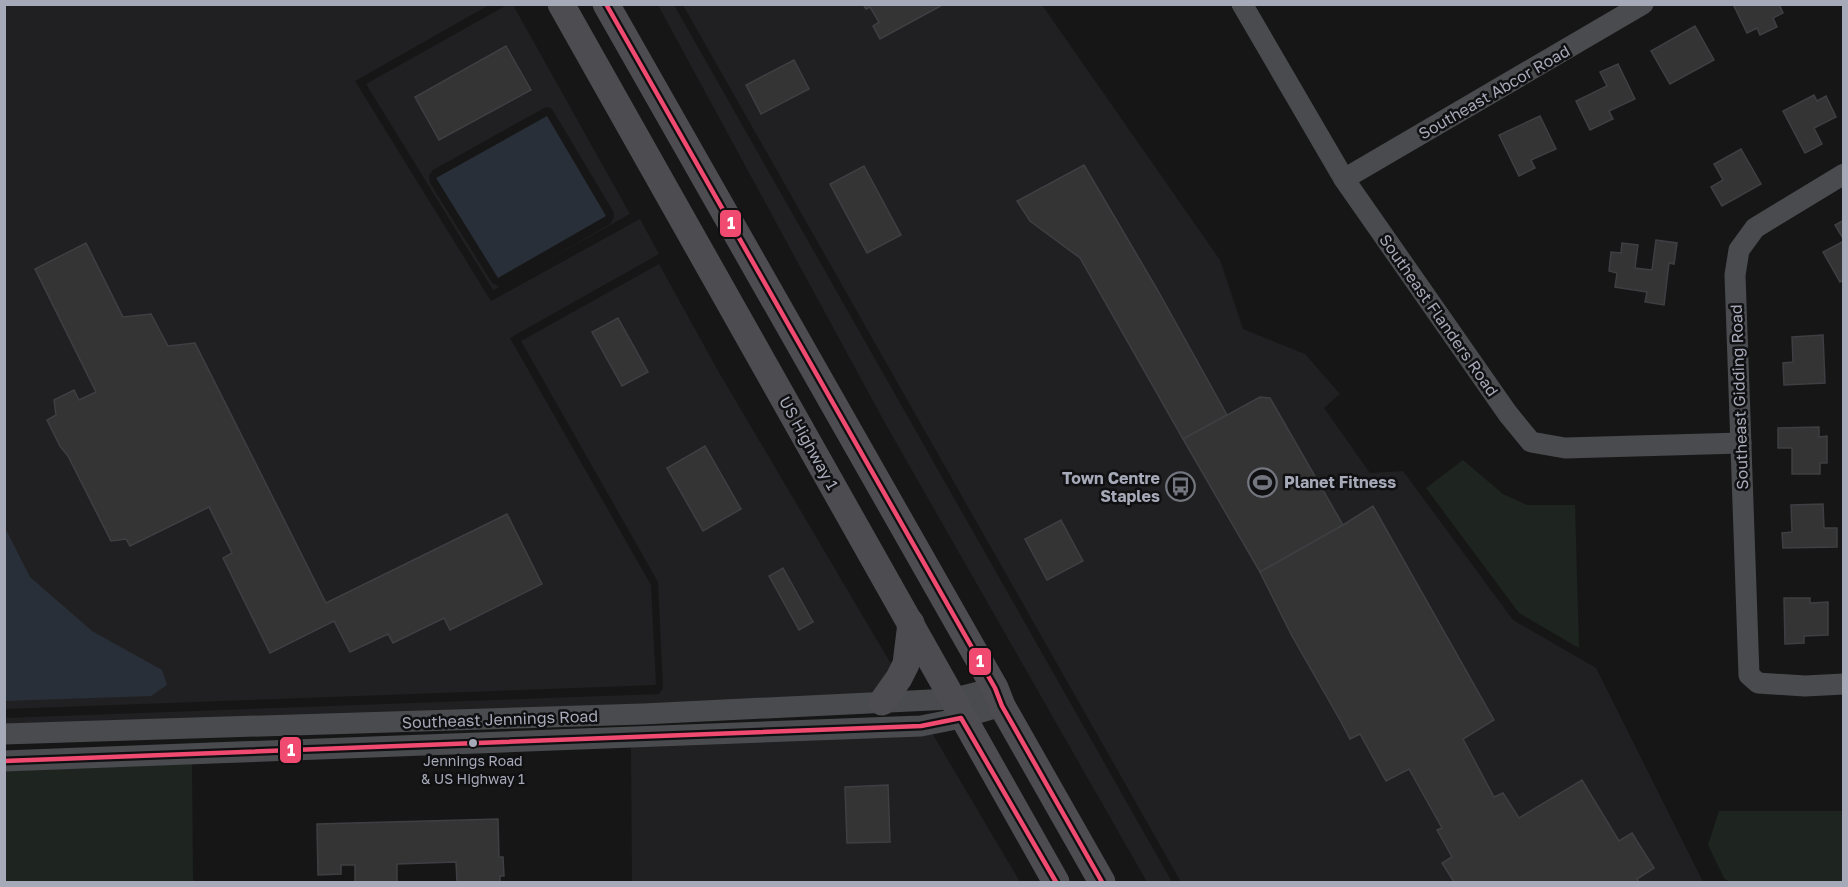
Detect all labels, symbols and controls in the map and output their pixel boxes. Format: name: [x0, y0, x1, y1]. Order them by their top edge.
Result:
street label: Southeast Abcor Road: [1415, 41, 1573, 143]
line badge: 1: [719, 209, 742, 238]
text: 1: [727, 213, 735, 233]
street label: Southeast Flanders Road: [1375, 230, 1503, 400]
street label: Southeast Gidding Road: [1726, 304, 1752, 490]
street label: US Highway 1: [775, 393, 843, 494]
sports icon: Planet Fitness: [1247, 466, 1279, 498]
place label: Town Centre Staples: [1062, 468, 1160, 506]
bus stop icon: Town Centre Staples: [1165, 471, 1197, 503]
place label: Planet Fitness: [1284, 472, 1396, 492]
line badge: 1: [968, 647, 992, 676]
text: 1: [976, 651, 984, 671]
street label: Southeast Jennings Road: [401, 706, 599, 732]
line badge: 1: [279, 736, 302, 764]
marker: Jennings Road & US Highway 1: [467, 737, 479, 749]
text: 1: [287, 740, 295, 760]
place label: Jennings Road & US Highway 1: [421, 752, 525, 787]

